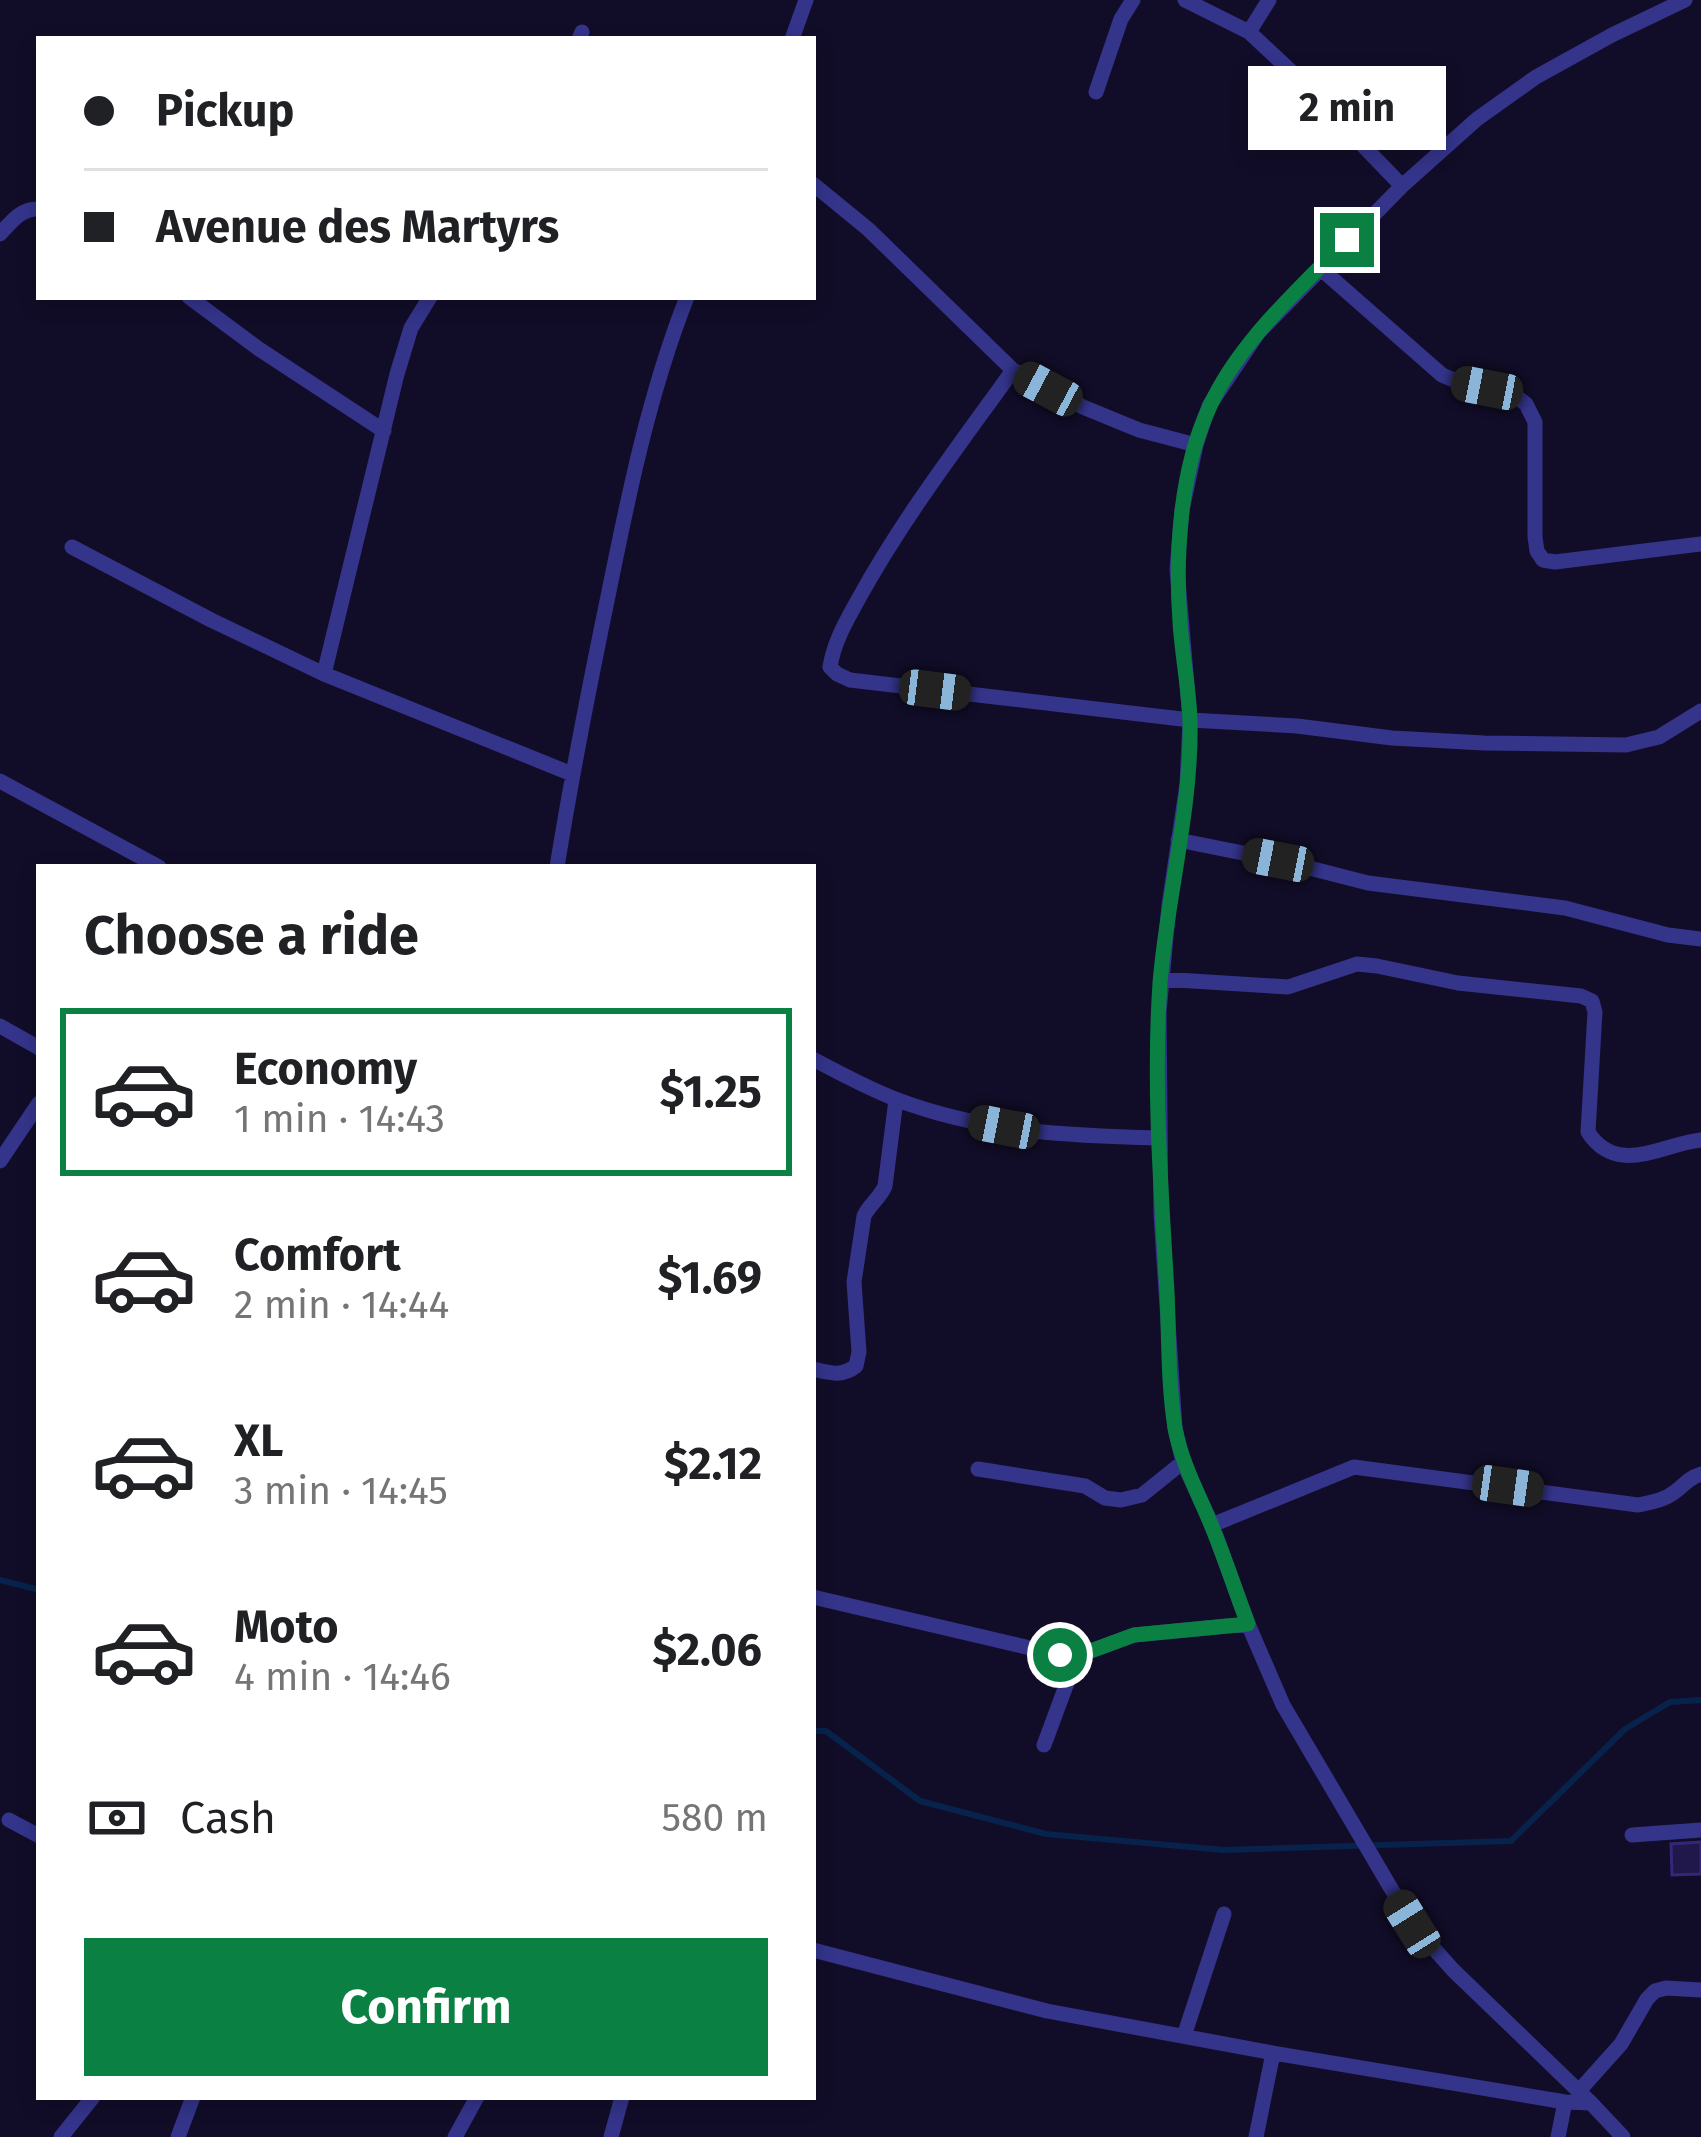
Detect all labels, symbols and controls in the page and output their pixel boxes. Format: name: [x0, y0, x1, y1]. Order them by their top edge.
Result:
callout: 2 min: [1248, 66, 1446, 150]
text: Pickup: [156, 84, 294, 138]
text: 2 min: [1299, 85, 1395, 131]
text: Avenue des Martyrs: [156, 200, 559, 254]
route end: [1320, 213, 1374, 267]
car: [1008, 356, 1088, 422]
car: [1448, 363, 1526, 413]
car: [897, 668, 973, 712]
car: [1239, 835, 1317, 885]
text: Choose a ride: [84, 904, 419, 968]
icon: car: [90, 1038, 198, 1146]
text: Economy: [234, 1042, 417, 1096]
text: $1.25: [660, 1065, 762, 1119]
text: 1 min · 14:43: [234, 1096, 445, 1142]
car: [965, 1102, 1043, 1152]
icon: car: [90, 1224, 198, 1332]
text: Comfort: [234, 1228, 401, 1282]
text: $1.69: [658, 1251, 762, 1305]
text: 2 min · 14:44: [234, 1282, 449, 1328]
icon: car: [90, 1410, 198, 1518]
text: XL: [234, 1414, 283, 1468]
text: $2.12: [664, 1437, 762, 1491]
car: [1470, 1463, 1546, 1509]
text: 3 min · 14:45: [234, 1468, 448, 1514]
icon: car: [90, 1596, 198, 1704]
text: Moto: [234, 1600, 339, 1654]
text: $2.06: [653, 1623, 762, 1677]
route start: [1033, 1628, 1087, 1682]
text: 4 min · 14:46: [234, 1654, 451, 1700]
icon: cash: [84, 1785, 150, 1851]
text: Cash: [180, 1791, 276, 1845]
text: 580 m: [661, 1795, 768, 1841]
car: [1378, 1884, 1446, 1964]
button: Confirm: [84, 1938, 768, 2076]

